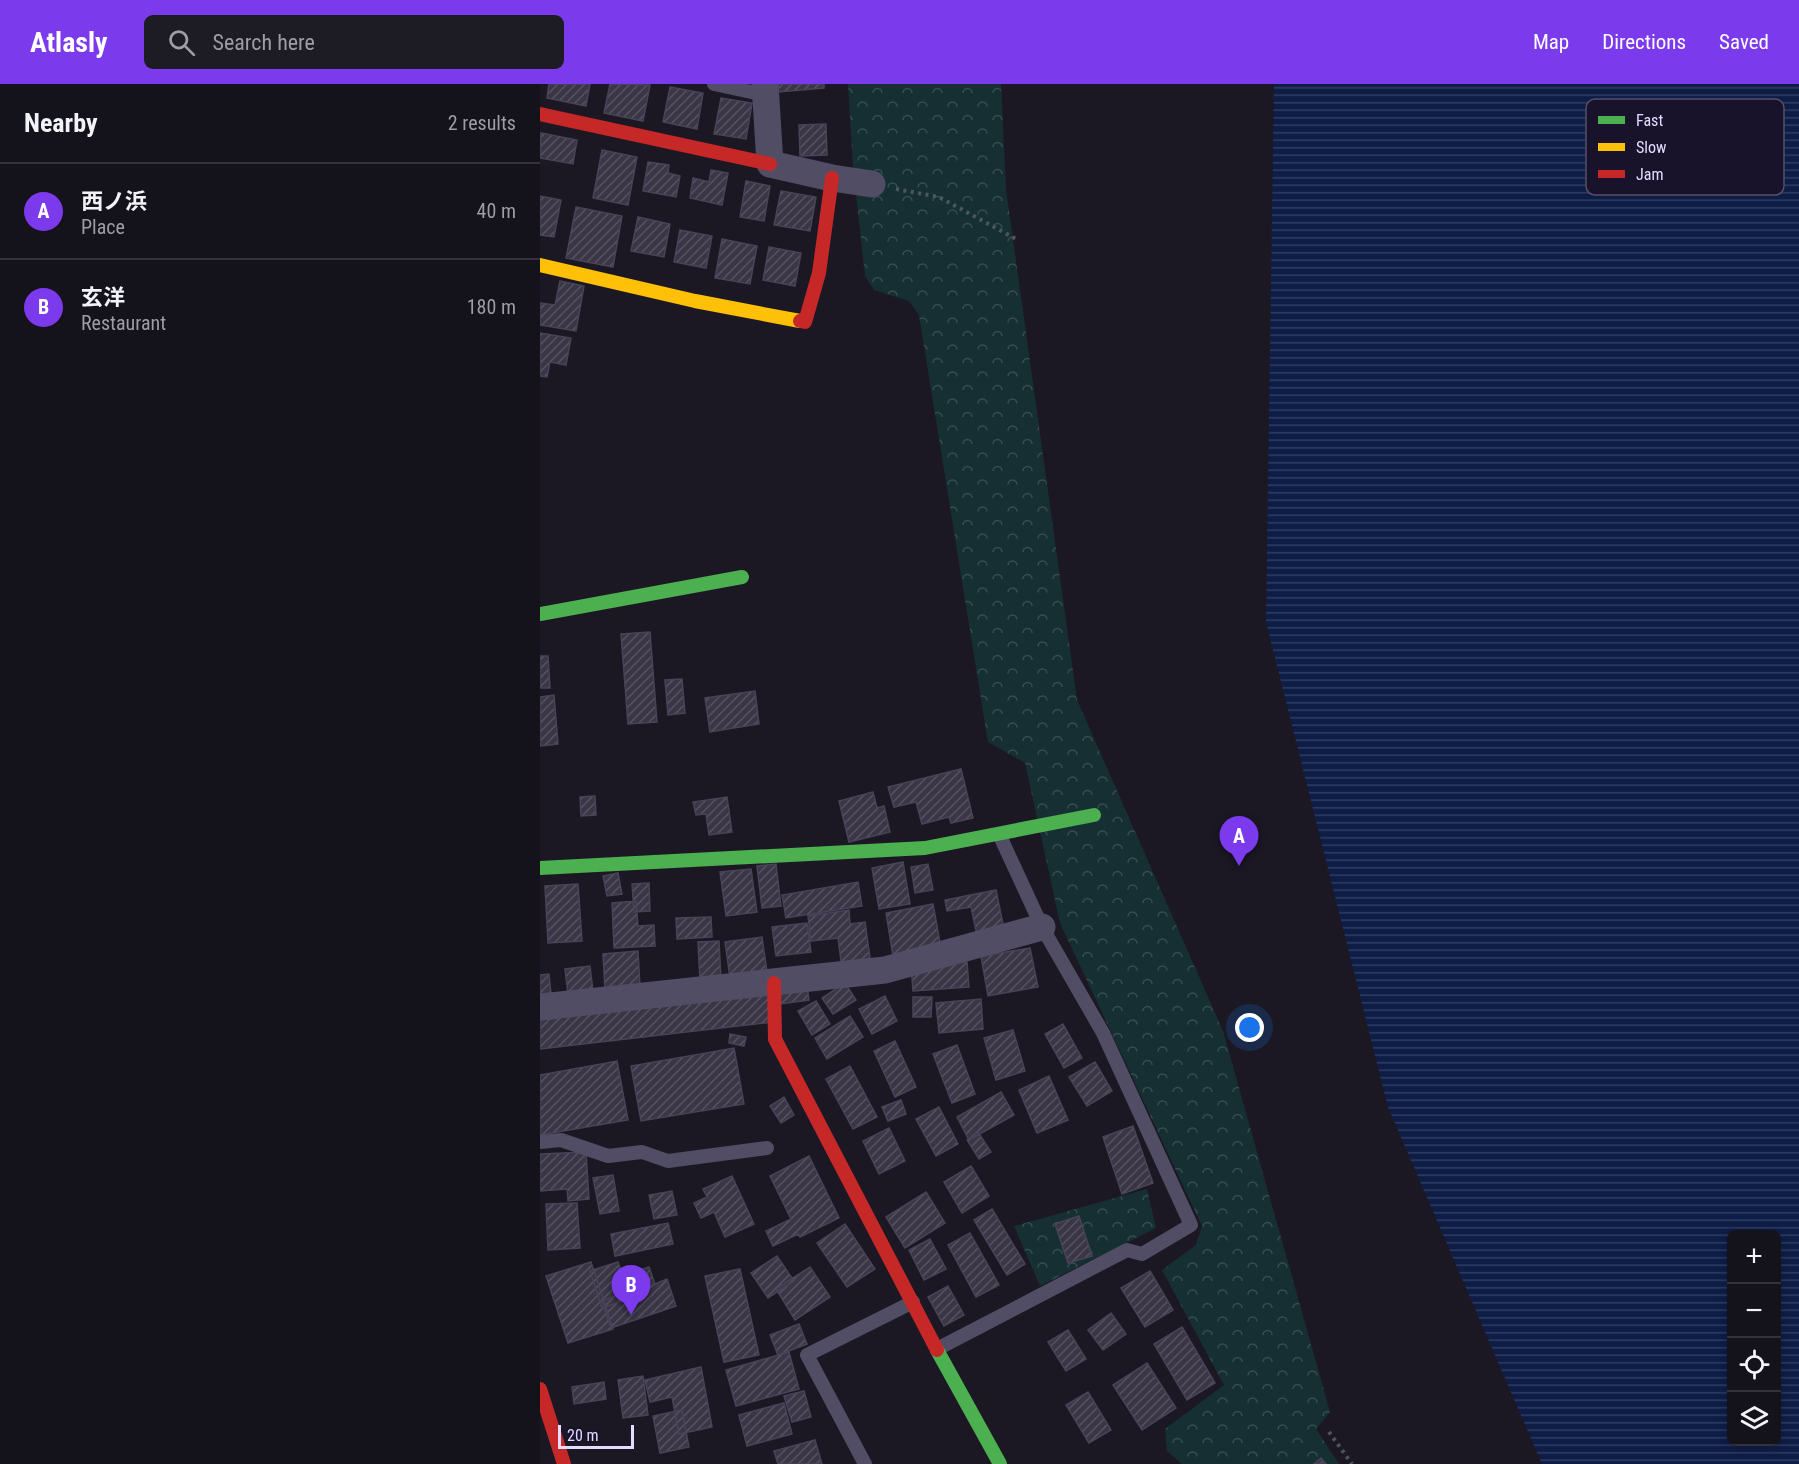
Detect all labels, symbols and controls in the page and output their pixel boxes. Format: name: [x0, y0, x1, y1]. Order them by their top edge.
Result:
search box: [144, 15, 564, 69]
text: Atlasly: [30, 26, 108, 59]
icon: search: [165, 26, 198, 59]
text: Search here: [213, 30, 315, 55]
text: Map: [1533, 30, 1569, 54]
text: Directions: [1602, 30, 1686, 54]
text: Saved: [1719, 30, 1769, 54]
legend: [1586, 99, 1784, 195]
text: Nearby: [24, 108, 98, 138]
text: 2 results: [448, 111, 516, 135]
text: Fast: [1636, 111, 1663, 130]
text: Slow: [1636, 138, 1666, 157]
text: Jam: [1636, 165, 1663, 184]
text: 西ノ浜: [81, 189, 147, 214]
text: A: [38, 199, 49, 223]
text: 40 m: [477, 199, 516, 223]
text: Place: [81, 215, 125, 239]
text: 玄洋: [81, 285, 125, 310]
text: B: [38, 295, 49, 319]
text: 180 m: [467, 295, 516, 319]
text: Restaurant: [81, 311, 166, 335]
pin: A: [1220, 816, 1258, 866]
your location: [1235, 1013, 1264, 1042]
map controls: [1727, 1230, 1781, 1446]
button: +: [1727, 1230, 1781, 1284]
pin: B: [612, 1266, 650, 1315]
button: −: [1727, 1284, 1781, 1338]
button: locate: [1727, 1338, 1781, 1392]
button: layers: [1727, 1392, 1781, 1446]
scale bar: [558, 1422, 634, 1450]
text: 20 m: [567, 1426, 599, 1445]

